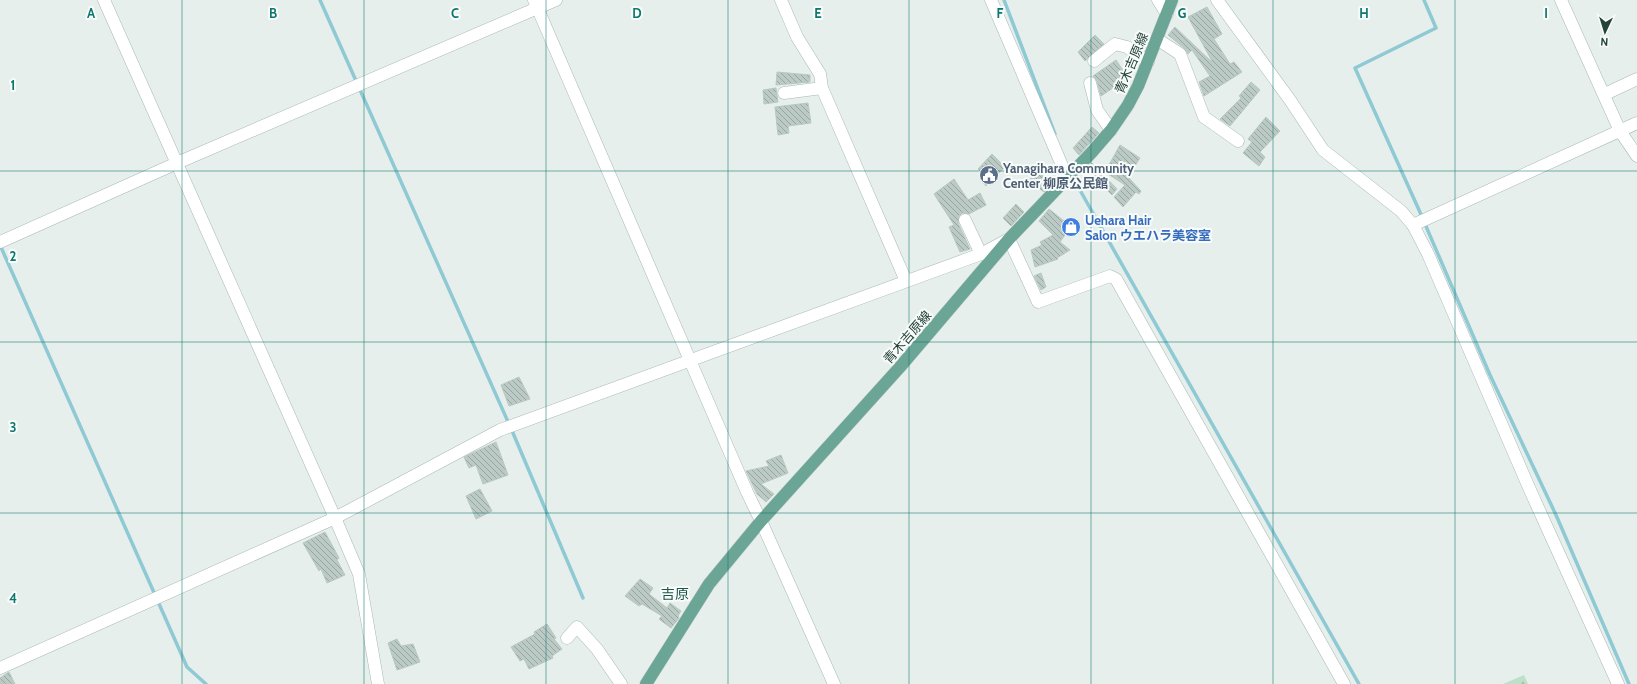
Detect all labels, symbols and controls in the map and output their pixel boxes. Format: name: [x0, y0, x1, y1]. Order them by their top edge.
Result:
text: A: [87, 5, 96, 21]
text: B: [269, 5, 277, 21]
text: C: [451, 5, 459, 21]
text: D: [632, 5, 642, 21]
text: E: [814, 5, 822, 21]
text: F: [997, 5, 1004, 21]
text: G: [1178, 5, 1187, 21]
text: H: [1359, 5, 1369, 21]
text: I: [1544, 5, 1548, 21]
north arrow: [1585, 12, 1625, 52]
street label: 青木吉原線: [1111, 30, 1151, 96]
text: N: [1600, 35, 1609, 49]
text: 1: [11, 77, 15, 93]
place label: Yanagihara Community Center 柳原公民館: [1002, 160, 1134, 191]
public building icon: Yanagihara Community Center 柳原公民館: [978, 164, 1000, 186]
place label: Uehara Hair Salon ウエハラ美容室: [1085, 212, 1211, 243]
shop icon: Uehara Hair Salon ウエハラ美容室: [1060, 216, 1082, 238]
text: 2: [10, 248, 17, 264]
street label: 青木吉原線: [880, 307, 934, 367]
text: 3: [9, 419, 17, 435]
district label: 吉原: [661, 585, 689, 603]
text: 4: [9, 590, 17, 606]

